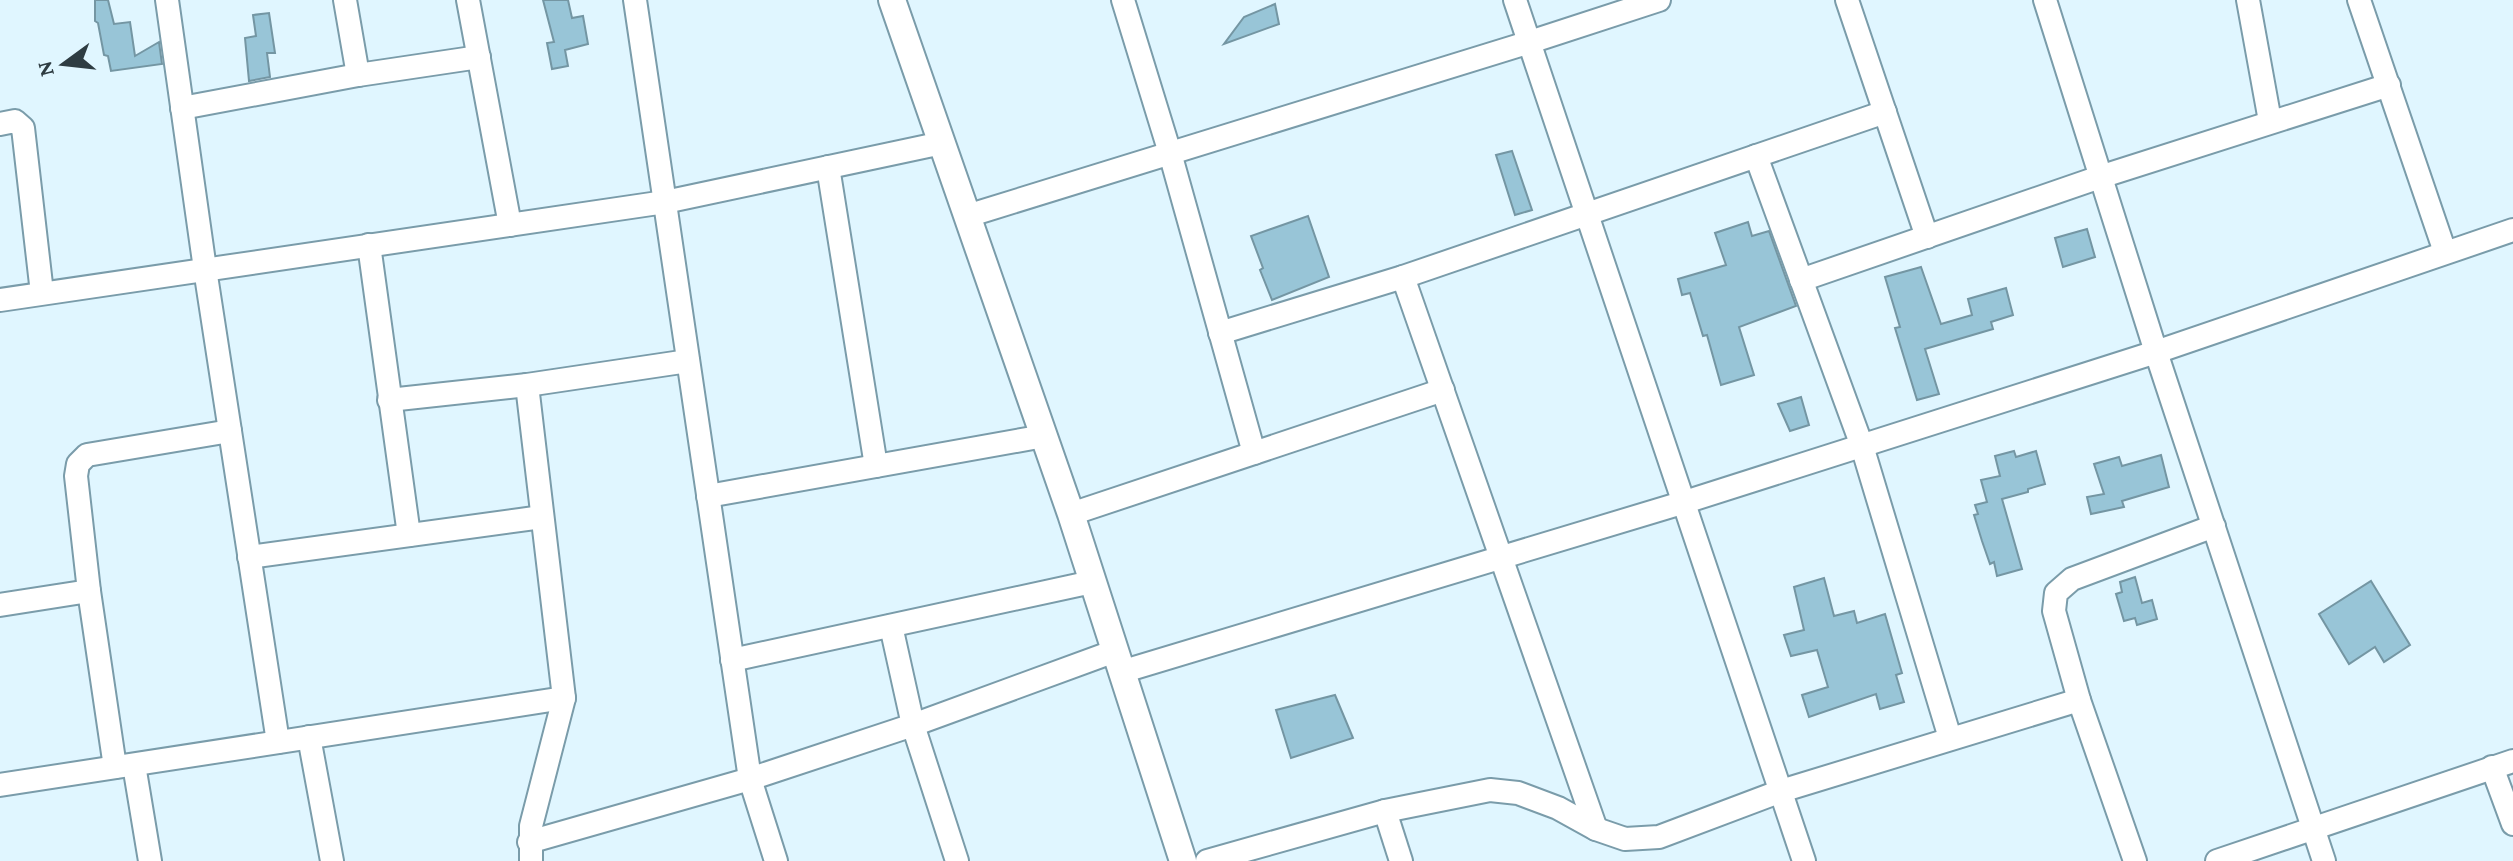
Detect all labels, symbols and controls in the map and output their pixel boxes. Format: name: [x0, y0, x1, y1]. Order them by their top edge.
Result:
north arrow: [24, 24, 104, 104]
text: N: [31, 59, 59, 80]

